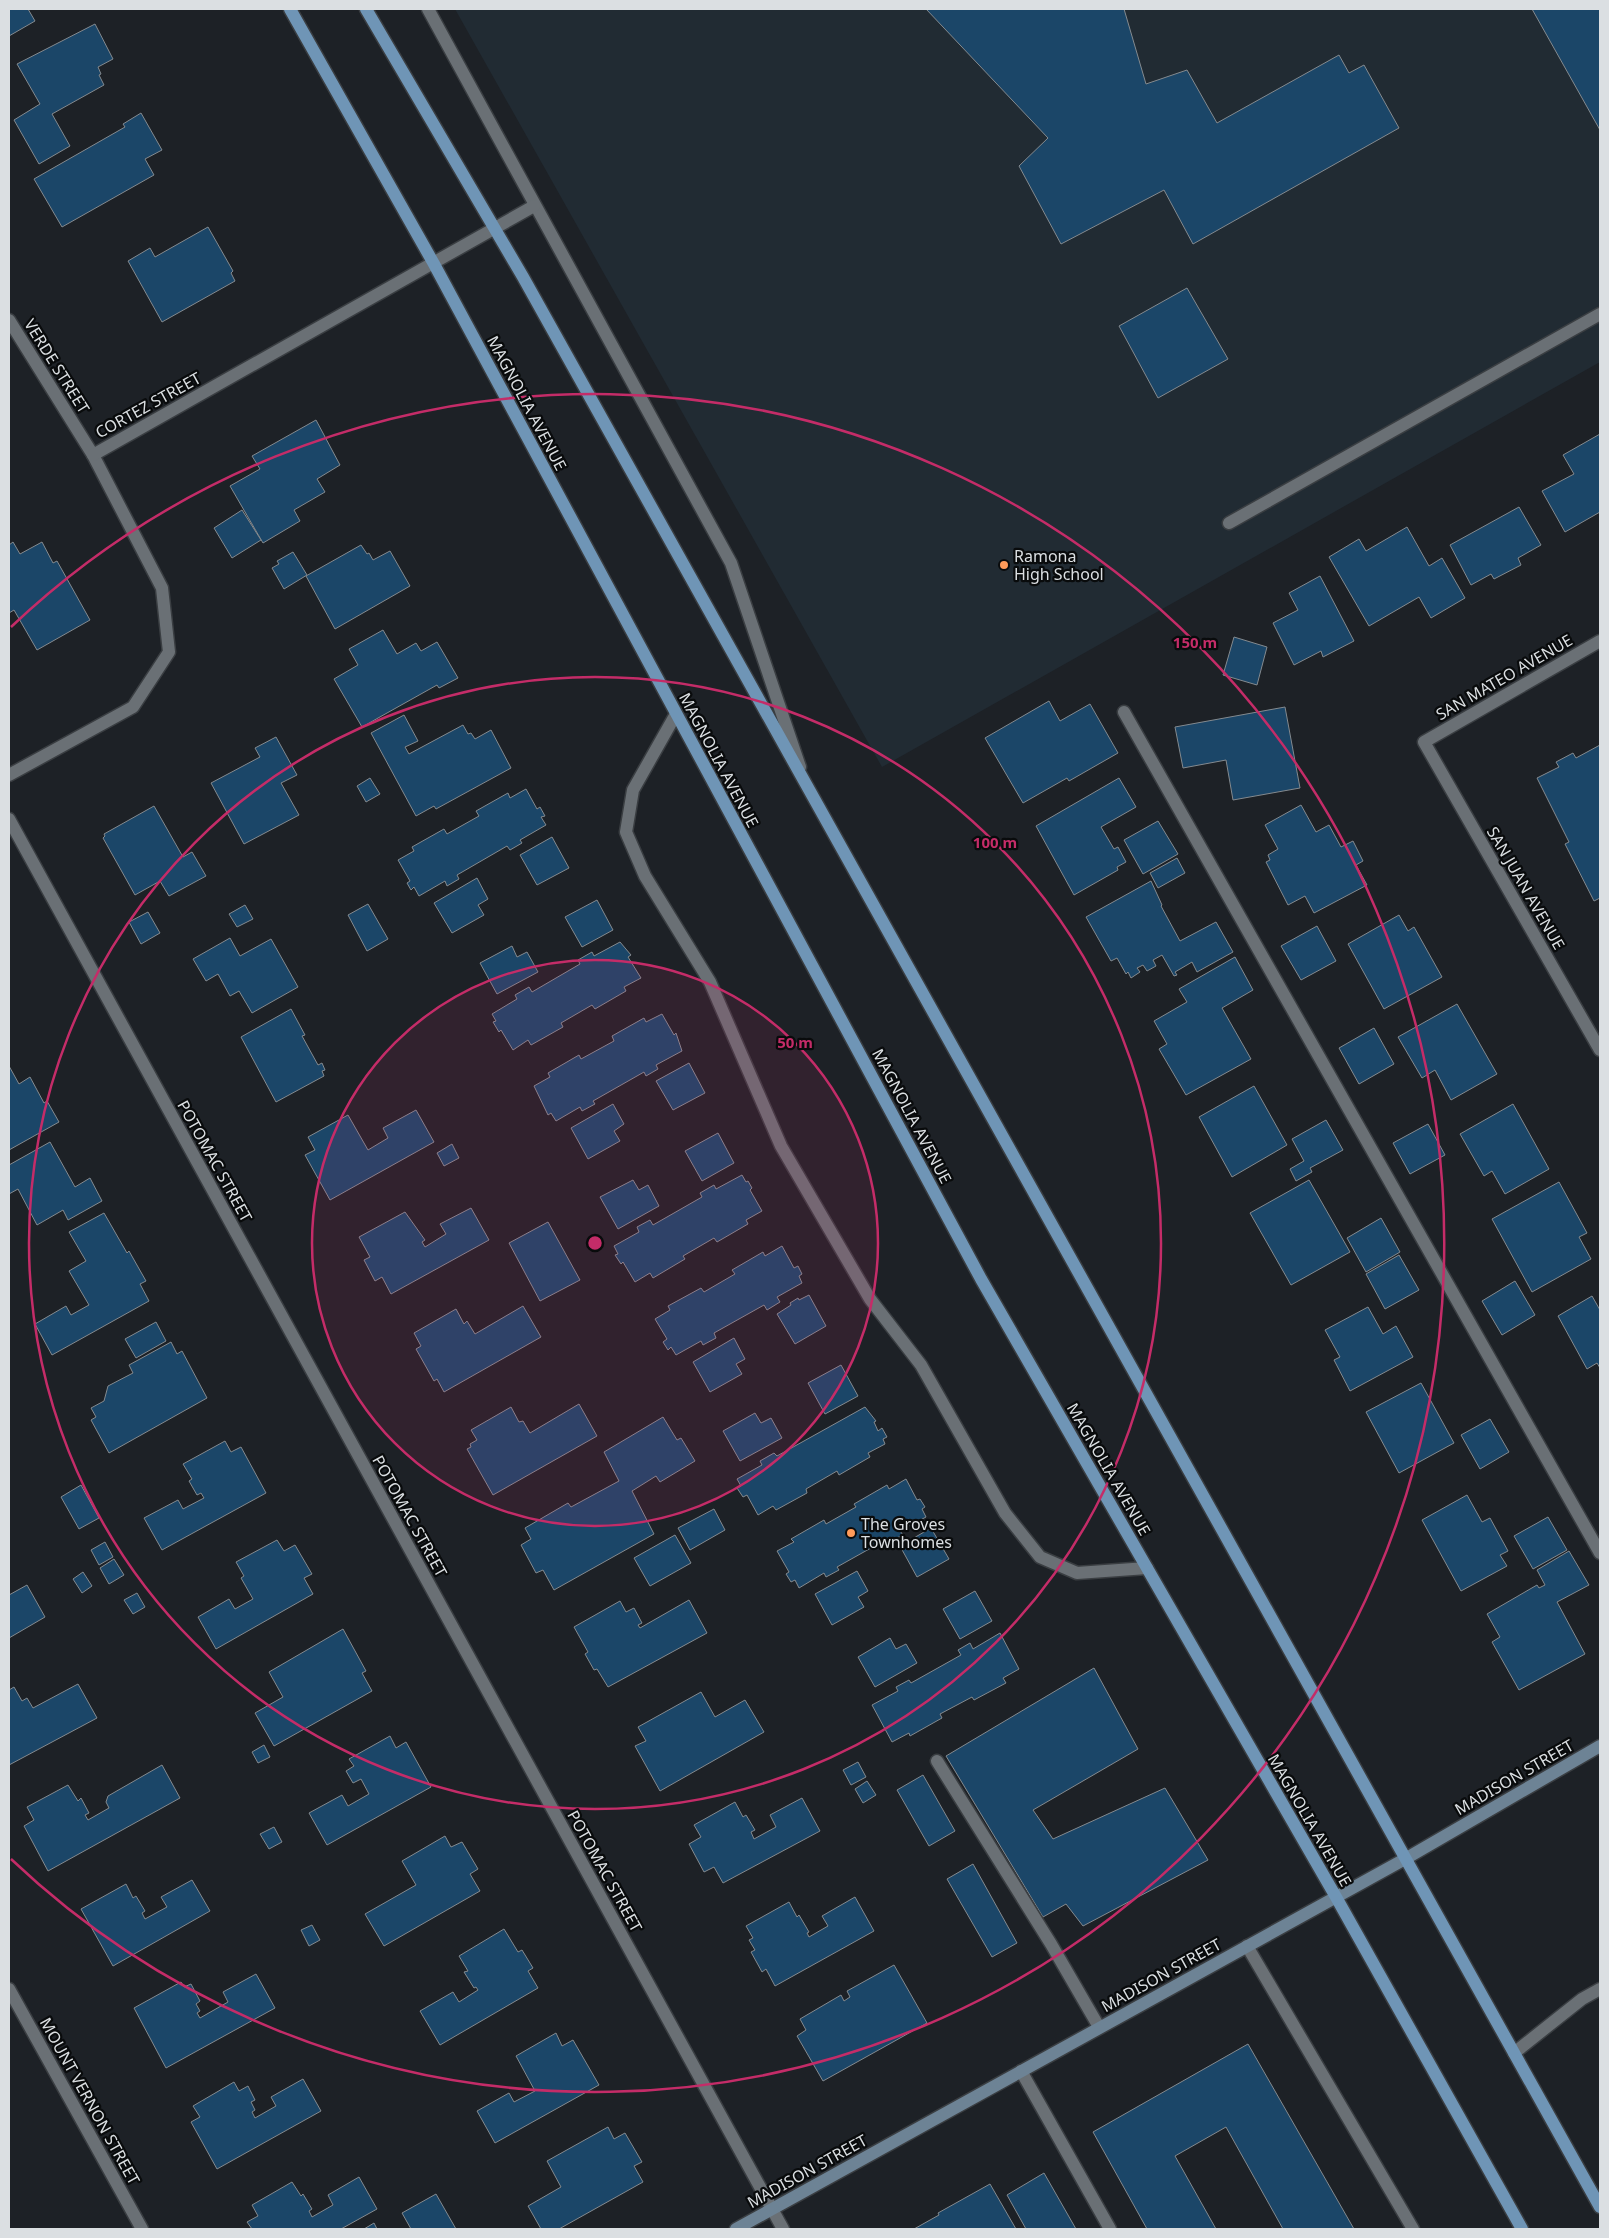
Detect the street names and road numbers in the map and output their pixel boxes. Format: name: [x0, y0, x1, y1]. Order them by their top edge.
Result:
street label: VERDE STREET: [19, 315, 95, 417]
street label: MAGNOLIA AVENUE: [482, 332, 572, 474]
street label: CORTEZ STREET: [91, 367, 205, 443]
street label: SAN MATEO AVENUE: [1432, 629, 1576, 725]
street label: MAGNOLIA AVENUE: [674, 689, 764, 831]
street label: SAN JUAN AVENUE: [1482, 822, 1570, 954]
street label: MAGNOLIA AVENUE: [867, 1045, 957, 1187]
street label: POTOMAC STREET: [172, 1096, 258, 1226]
street label: MAGNOLIA AVENUE: [1062, 1399, 1156, 1539]
street label: POTOMAC STREET: [367, 1451, 453, 1581]
street label: MADISON STREET: [1451, 1734, 1578, 1820]
street label: MAGNOLIA AVENUE: [1263, 1750, 1357, 1890]
street label: POTOMAC STREET: [562, 1806, 648, 1936]
street label: MADISON STREET: [1097, 1933, 1225, 2017]
street label: MOUNT VERNON STREET: [35, 2014, 145, 2188]
street label: MADISON STREET: [743, 2129, 871, 2213]

